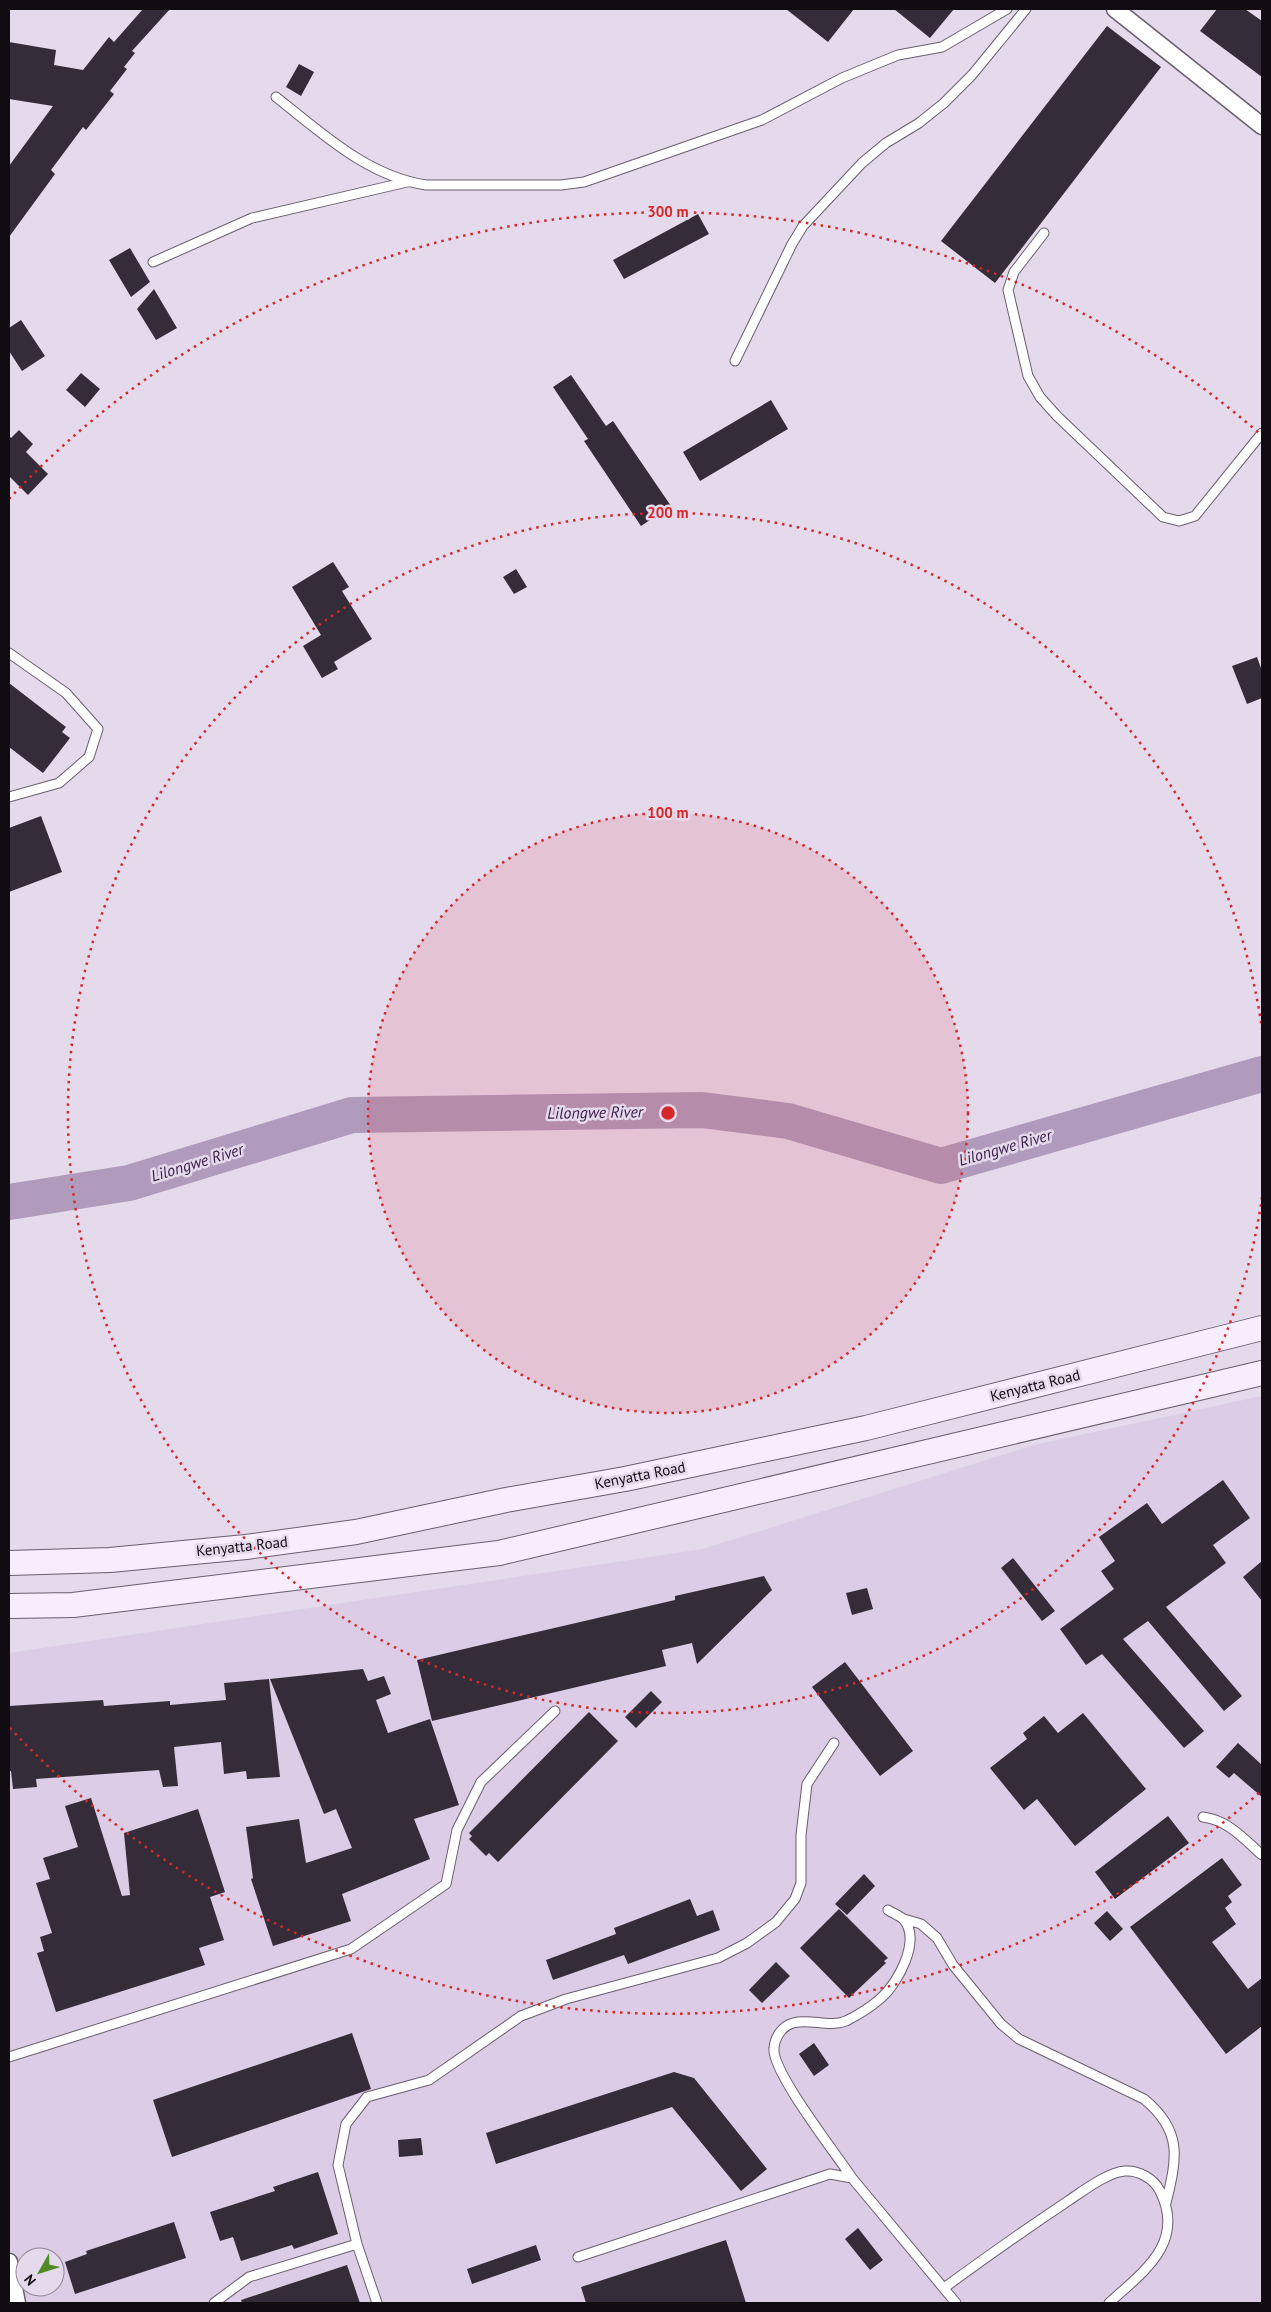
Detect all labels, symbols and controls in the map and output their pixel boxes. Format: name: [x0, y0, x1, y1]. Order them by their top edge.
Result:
text: 300 m: [647, 202, 689, 221]
text: 200 m: [647, 503, 689, 522]
text: 100 m: [647, 803, 689, 822]
water label: Lilongwe River: [547, 1101, 645, 1123]
centre of rings: [659, 1104, 677, 1122]
water label: Lilongwe River: [956, 1124, 1056, 1170]
water label: Lilongwe River: [148, 1138, 247, 1186]
street label: Kenyatta Road: [988, 1365, 1082, 1405]
street label: Kenyatta Road: [593, 1457, 687, 1493]
street label: Kenyatta Road: [195, 1532, 289, 1560]
north arrow: [15, 2247, 65, 2297]
text: N: [20, 2271, 40, 2289]

